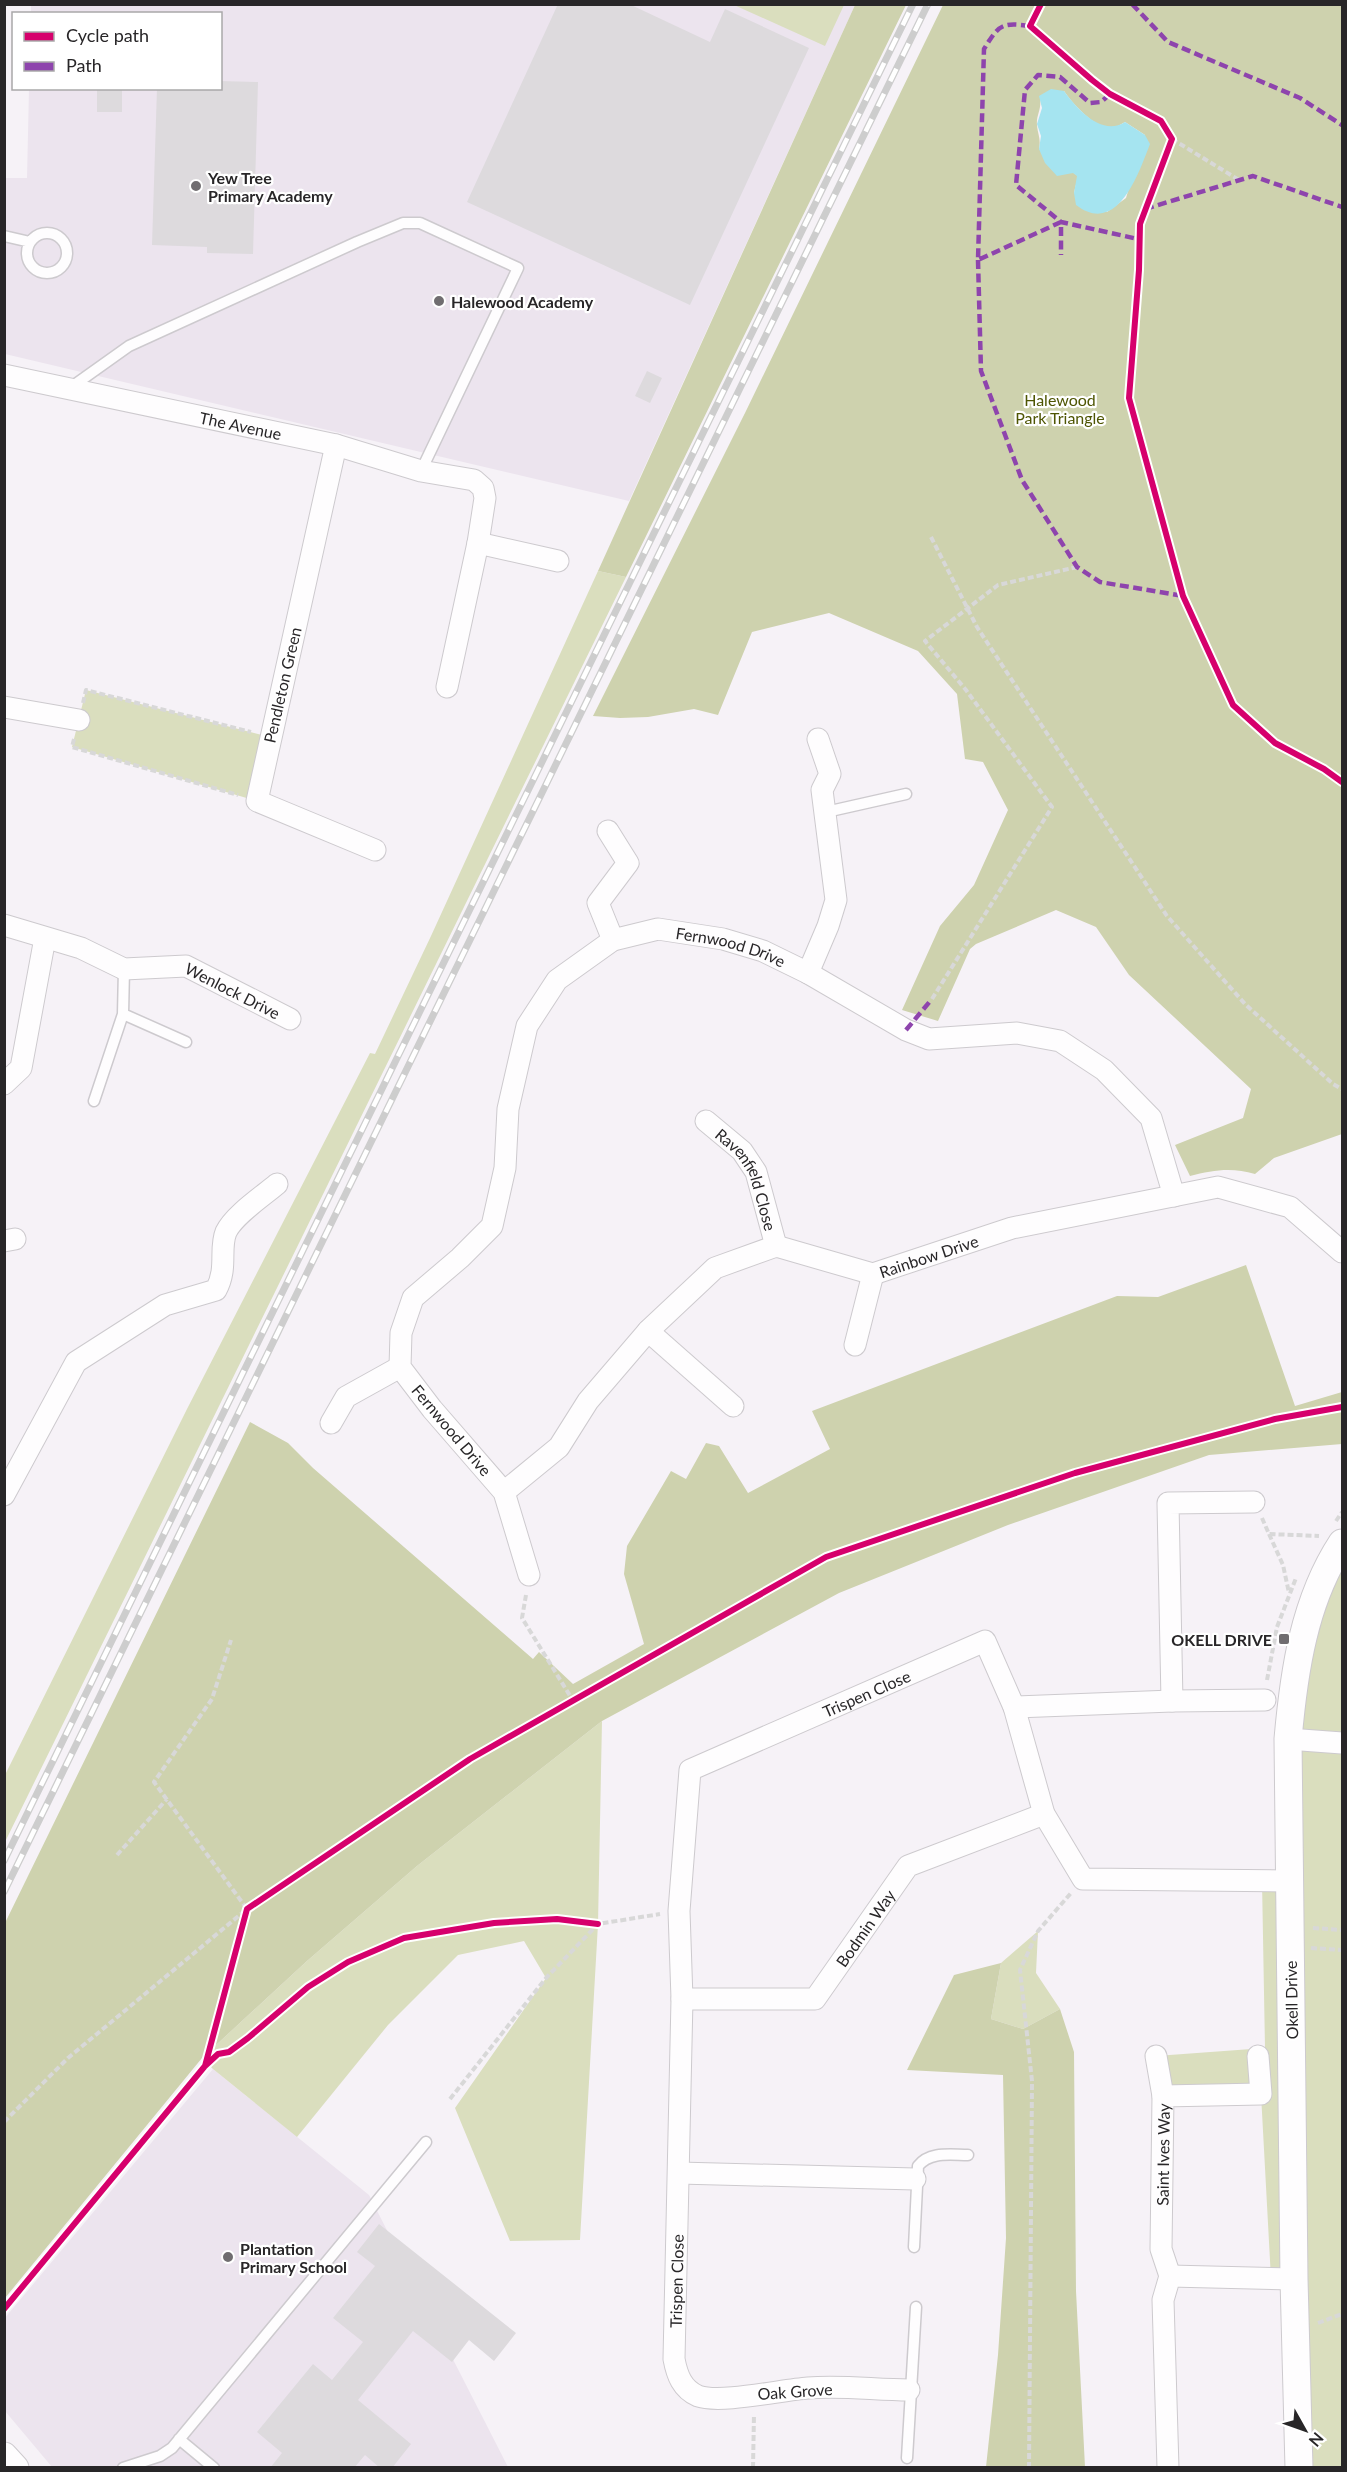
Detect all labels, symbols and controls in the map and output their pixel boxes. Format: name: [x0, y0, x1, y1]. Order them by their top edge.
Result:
legend: [12, 12, 222, 90]
text: Cycle path: [66, 24, 149, 46]
text: Path: [66, 54, 102, 76]
place label: Yew Tree Primary Academy: [207, 168, 333, 205]
marker: Yew Tree Primary Academy: [189, 179, 203, 193]
place label: Halewood Academy: [451, 292, 594, 311]
marker: Halewood Academy: [432, 294, 446, 308]
park label: Halewood Park Triangle: [1015, 390, 1105, 427]
street label: The Avenue: [198, 407, 283, 443]
street label: Pendleton Green: [259, 625, 305, 745]
street label: Fernwood Drive: [675, 922, 789, 970]
street label: Wenlock Drive: [182, 958, 284, 1022]
street label: Ravenfield Close: [712, 1124, 781, 1233]
street label: Rainbow Drive: [877, 1230, 981, 1281]
street label: Fernwood Drive: [408, 1380, 496, 1480]
place label: OKELL DRIVE: [1171, 1630, 1272, 1649]
marker: OKELL DRIVE: [1277, 1632, 1291, 1646]
street label: Trispen Close: [819, 1665, 913, 1720]
street label: Bodmin Way: [831, 1885, 899, 1970]
street label: Okell Drive: [1281, 1961, 1301, 2039]
street label: Saint Ives Way: [1152, 2102, 1172, 2206]
street label: Trispen Close: [665, 2234, 686, 2328]
place label: Plantation Primary School: [240, 2239, 347, 2276]
marker: Plantation Primary School: [221, 2250, 235, 2264]
street label: Oak Grove: [757, 2379, 833, 2403]
north arrow: [1275, 2400, 1335, 2460]
text: N: [1306, 2429, 1328, 2451]

